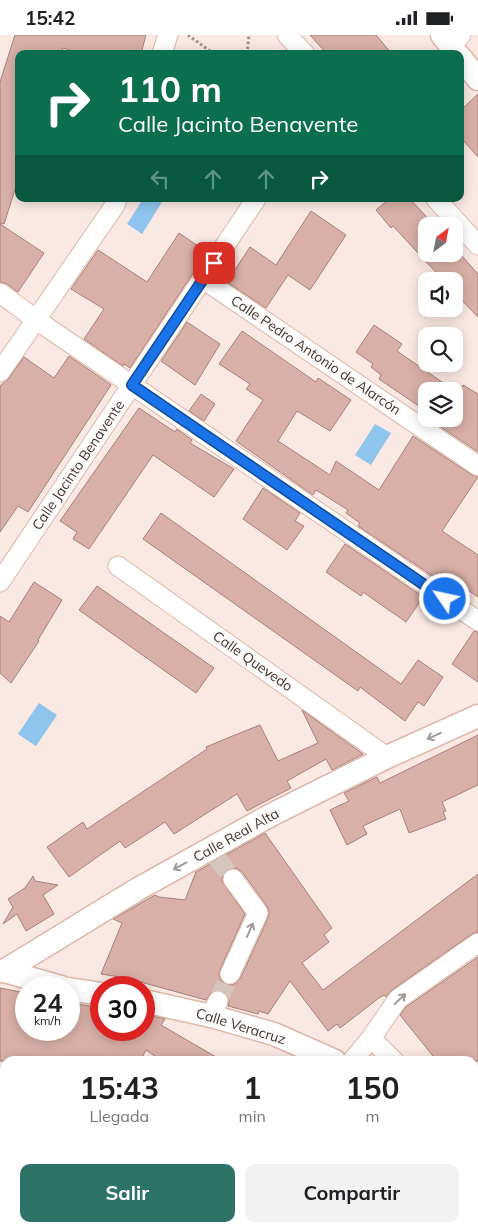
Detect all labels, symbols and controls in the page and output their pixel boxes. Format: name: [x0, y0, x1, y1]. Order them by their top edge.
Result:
text: 15:42: [25, 6, 75, 30]
text: 110 m: [118, 67, 222, 111]
icon: right: [35, 70, 100, 135]
text: Calle Jacinto Benavente: [118, 110, 358, 138]
icon: left: [146, 165, 174, 193]
icon: ahead: [199, 165, 227, 193]
icon: ahead: [252, 165, 280, 193]
icon: right: [305, 165, 333, 193]
north arrow: [418, 217, 462, 263]
map controls: [418, 217, 463, 427]
pin: [193, 242, 235, 284]
icon: arrive: [200, 249, 228, 277]
button: sound: [418, 272, 463, 317]
street label: Calle Pedro Antonio de Alarcón: [228, 291, 404, 419]
button: search: [418, 327, 463, 372]
button: layers: [418, 382, 463, 427]
street label: Calle Jacinto Benavente: [28, 397, 128, 533]
position arrow: [418, 572, 470, 624]
street label: Calle Quevedo: [210, 627, 296, 695]
one-way arrow: [426, 731, 441, 741]
street label: Calle Real Alta: [190, 804, 282, 866]
one-way arrow: [173, 862, 188, 871]
one-way arrow: [246, 923, 256, 938]
speed limit sign: 30: [90, 976, 155, 1041]
text: 24: [32, 987, 63, 1018]
one-way arrow: [394, 993, 407, 1005]
street label: Calle Veracruz: [194, 1004, 288, 1048]
text: km/h: [34, 1013, 61, 1028]
text: 15:43: [80, 1069, 159, 1107]
text: 1: [243, 1069, 261, 1107]
text: 150: [345, 1069, 399, 1107]
text: Llegada: [89, 1106, 149, 1126]
text: min: [239, 1106, 266, 1126]
text: m: [365, 1106, 379, 1126]
button: Salir: [20, 1164, 235, 1222]
button: Compartir: [245, 1164, 459, 1222]

